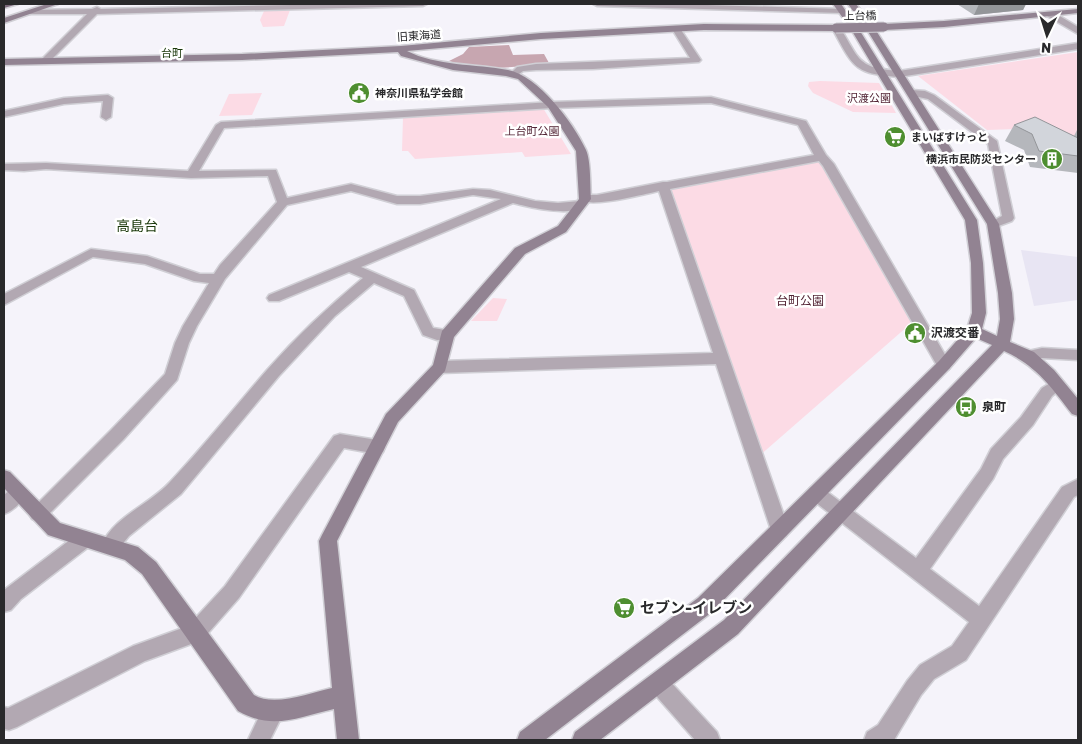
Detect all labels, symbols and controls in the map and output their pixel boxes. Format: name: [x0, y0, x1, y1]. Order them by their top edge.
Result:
street label: 上台橋: [843, 9, 877, 23]
north arrow: [1022, 10, 1072, 60]
street label: 旧東海道: [397, 28, 441, 44]
text: N: [1041, 39, 1052, 56]
district label: 台町: [161, 47, 183, 60]
public building icon: 神奈川県私学会館: [347, 81, 371, 105]
place label: 神奈川県私学会館: [375, 87, 463, 100]
park label: 沢渡公園: [847, 92, 891, 105]
park label: 上台町公園: [505, 125, 560, 138]
supermarket icon: まいばすけっと: [883, 125, 907, 149]
place label: まいばすけっと: [911, 131, 988, 144]
building icon: 横浜市民防災センター: [1040, 147, 1064, 171]
place label: 横浜市民防災センター: [926, 153, 1036, 166]
district label: 高島台: [116, 218, 158, 235]
park label: 台町公園: [776, 294, 824, 308]
public building icon: 沢渡交番: [903, 321, 927, 345]
place label: 沢渡交番: [931, 326, 980, 340]
bus stop icon: 泉町: [954, 395, 978, 419]
place label: 泉町: [982, 400, 1006, 414]
supermarket icon: セブン-イレブン: [612, 596, 636, 620]
place label: セブン-イレブン: [640, 599, 752, 617]

